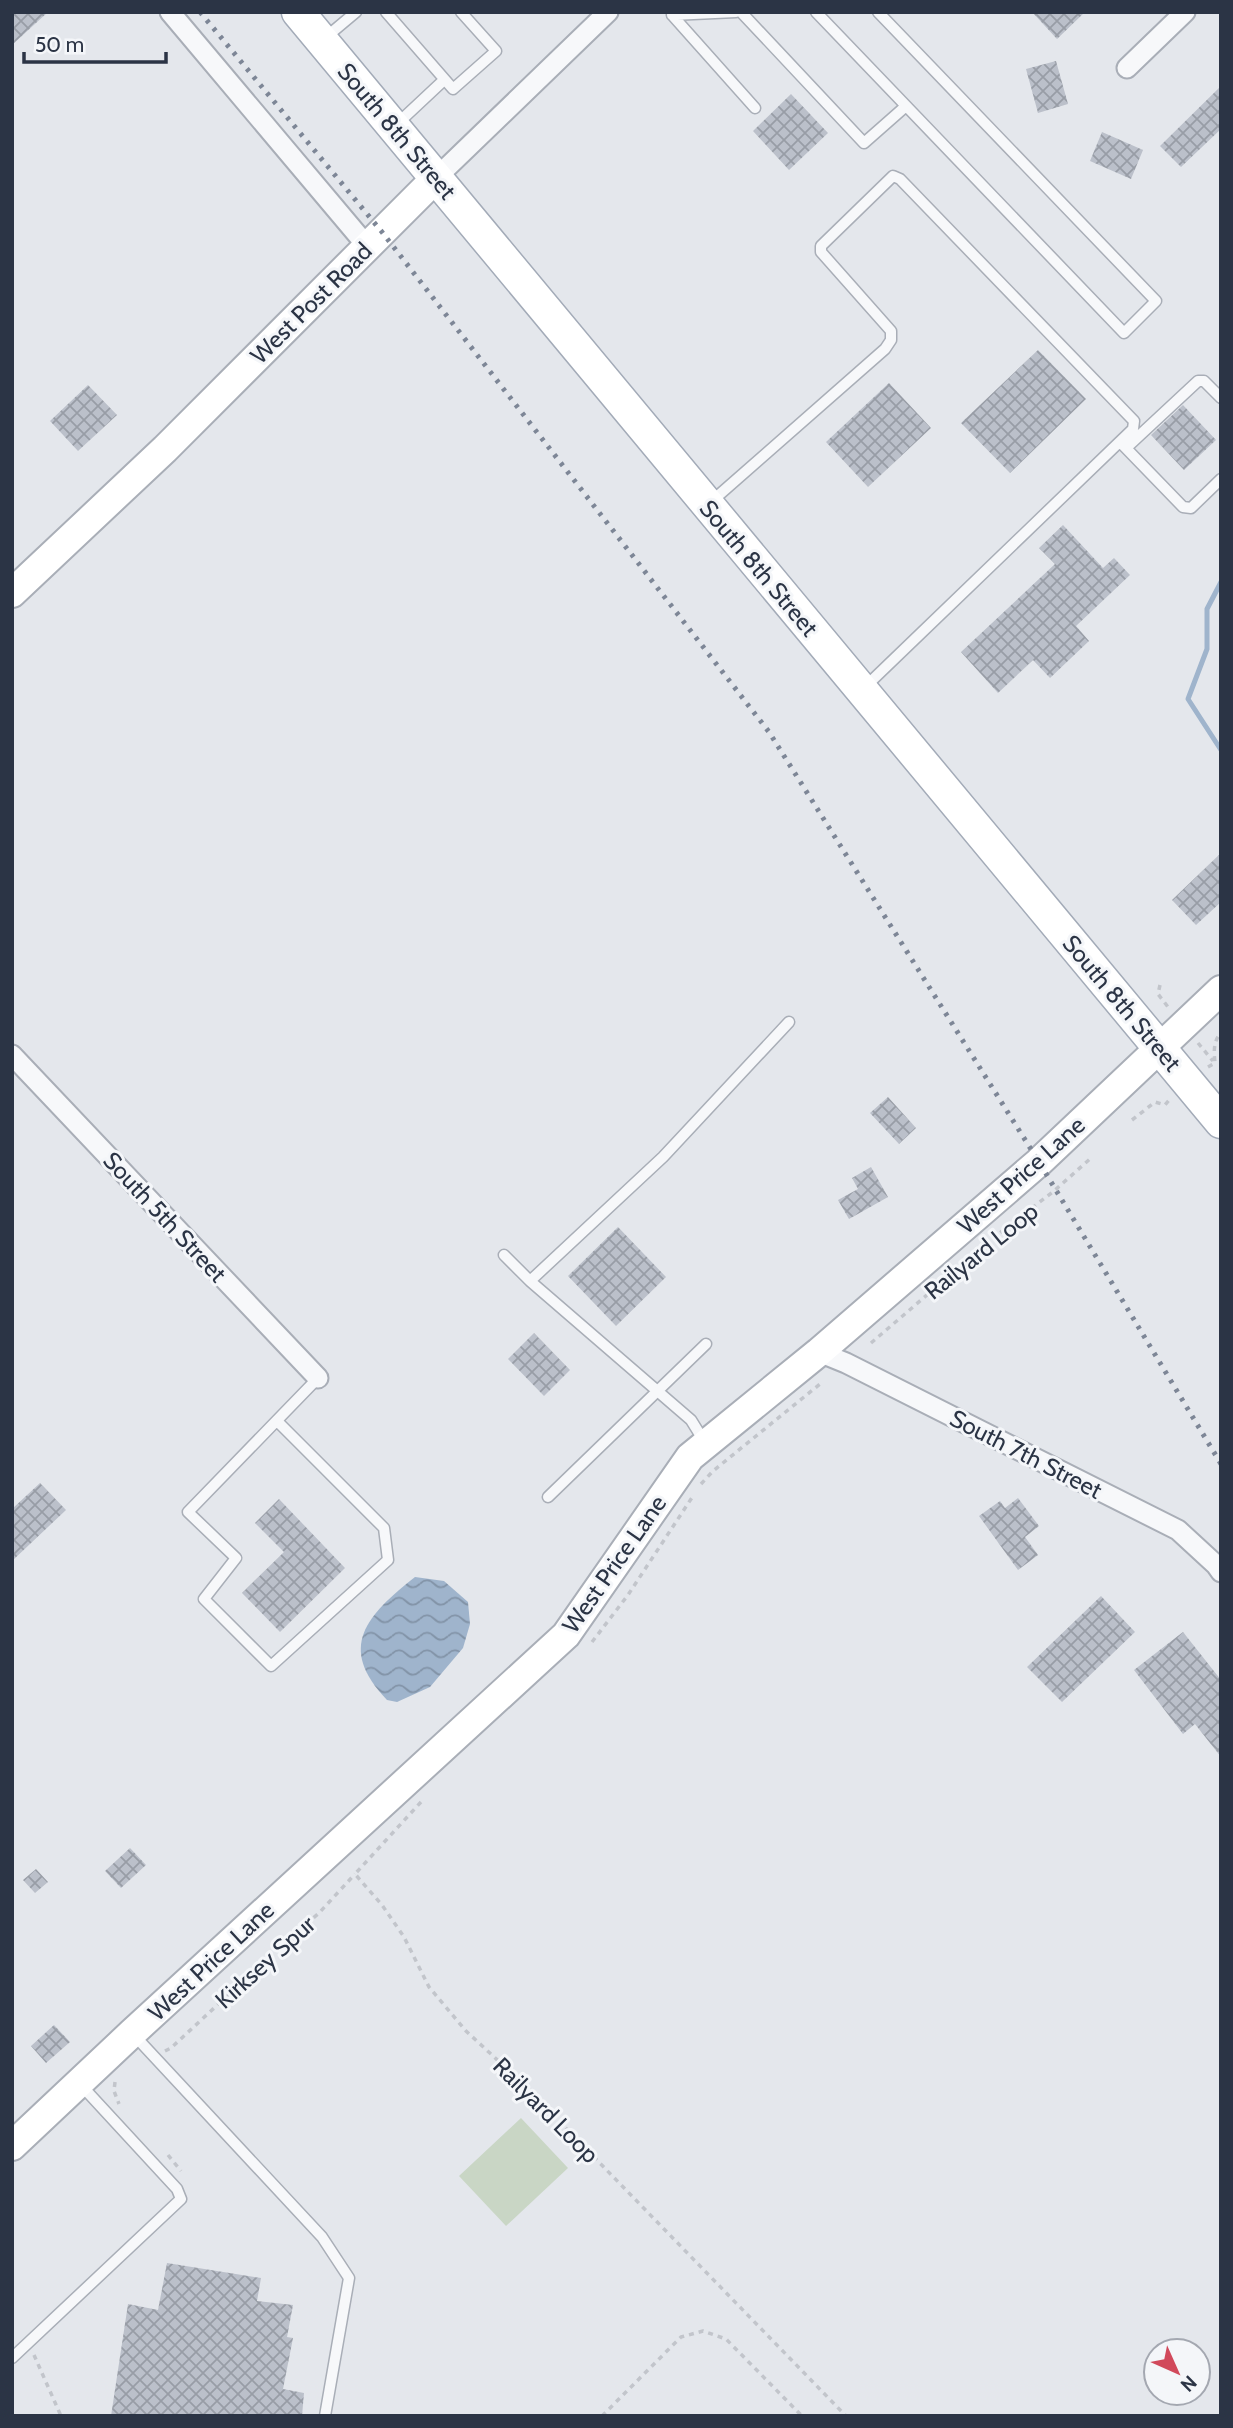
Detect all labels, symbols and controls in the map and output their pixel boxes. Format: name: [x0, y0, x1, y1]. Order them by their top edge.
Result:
scale bar: [24, 21, 166, 65]
text: 50 m: [35, 32, 84, 57]
street label: South 8th Street: [332, 57, 462, 205]
street label: West Post Road: [244, 236, 378, 370]
street label: South 8th Street: [694, 494, 824, 642]
street label: South 8th Street: [1057, 929, 1187, 1077]
street label: West Price Lane: [951, 1110, 1091, 1240]
street label: South 5th Street: [97, 1146, 233, 1288]
street label: Railyard Loop: [918, 1196, 1044, 1306]
street label: South 7th Street: [945, 1403, 1107, 1505]
street label: West Price Lane: [556, 1490, 672, 1638]
street label: West Price Lane: [142, 1895, 280, 2027]
street label: Kirksey Spur: [209, 1909, 321, 2014]
street label: Railyard Loop: [487, 2051, 605, 2169]
north arrow: [1142, 2337, 1212, 2407]
text: N: [1176, 2371, 1202, 2397]

